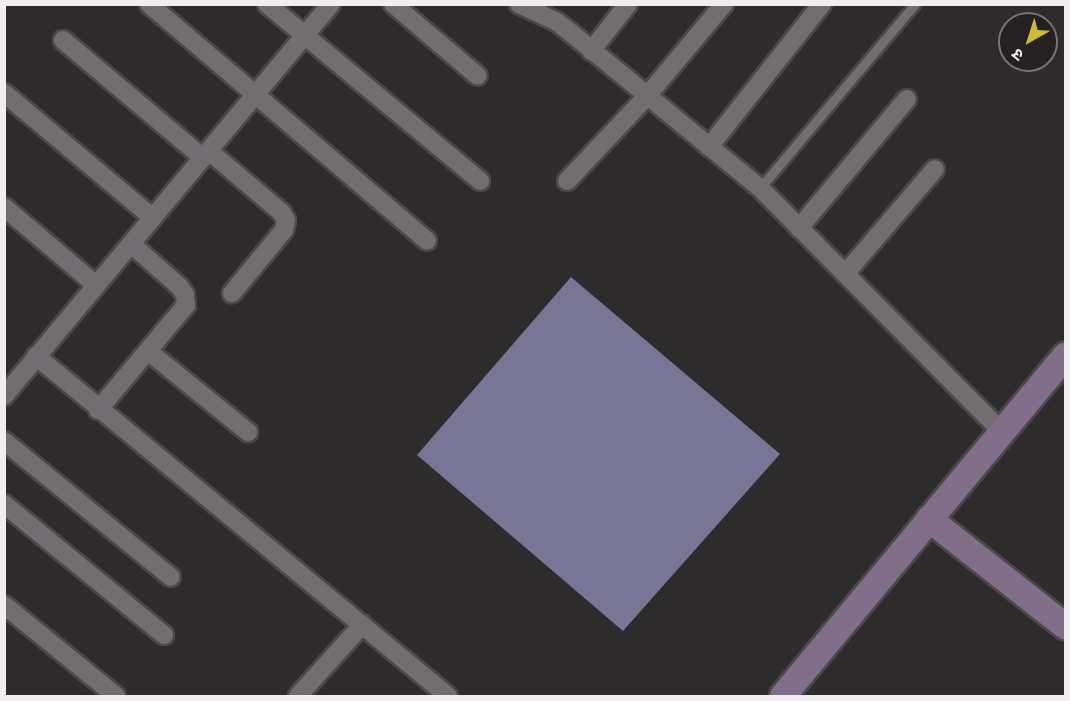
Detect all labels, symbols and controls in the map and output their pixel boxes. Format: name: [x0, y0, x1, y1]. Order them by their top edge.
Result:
north arrow: [998, 12, 1058, 72]
text: उ: [1009, 45, 1027, 64]

